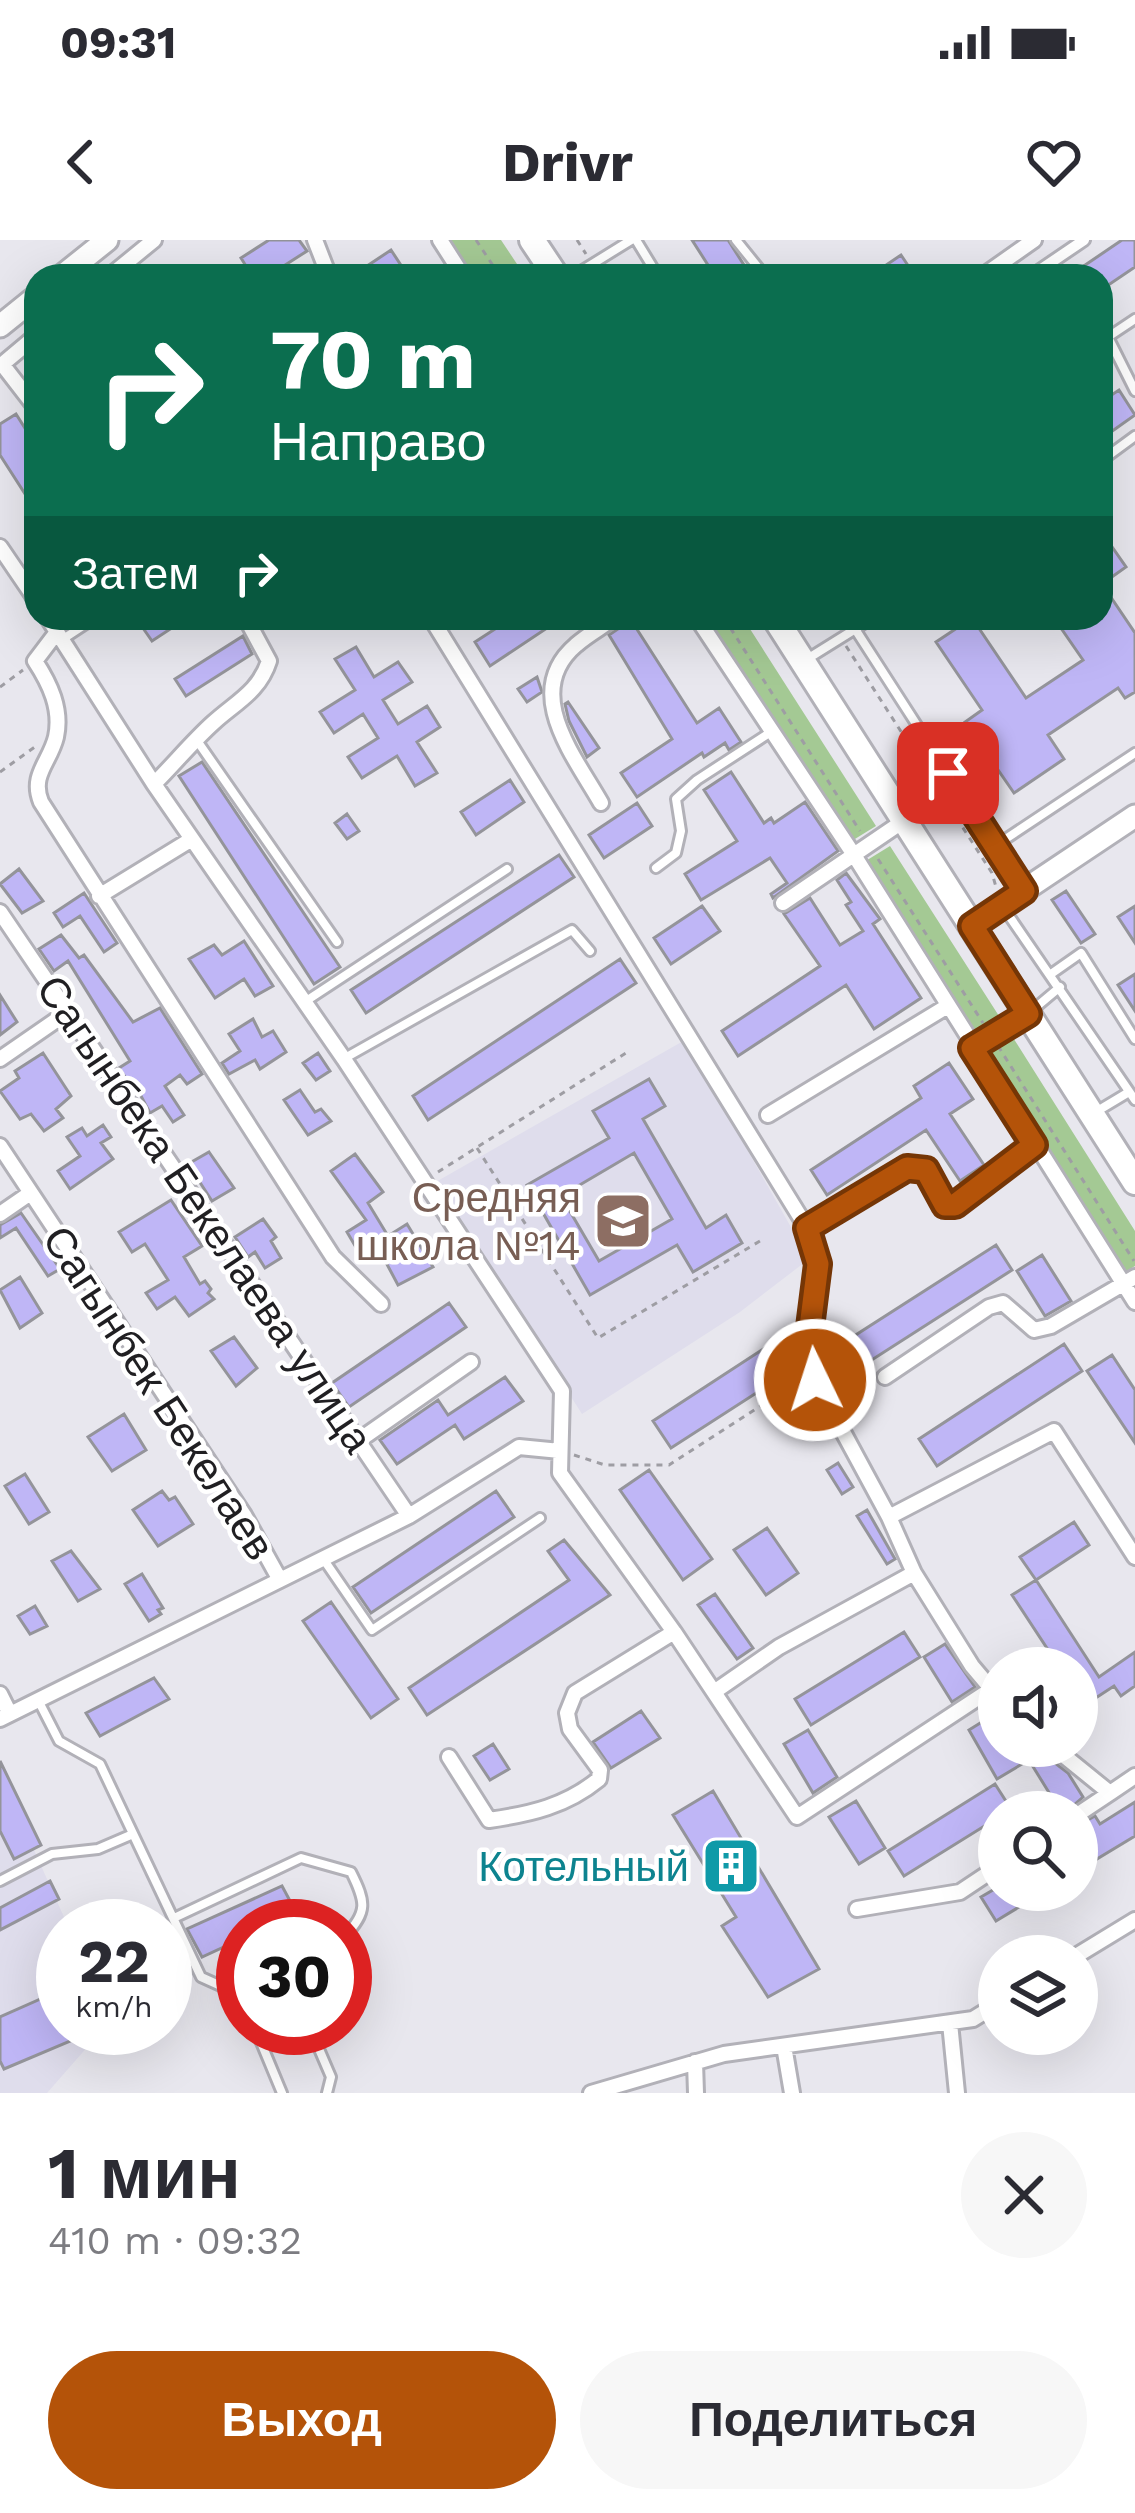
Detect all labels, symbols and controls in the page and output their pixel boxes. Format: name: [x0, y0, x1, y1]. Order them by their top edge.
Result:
text: 09:31: [60, 16, 176, 69]
icon: back: [48, 129, 114, 195]
icon: heart: [1021, 129, 1087, 195]
text: Drivr: [502, 131, 633, 194]
text: 70 m: [270, 310, 476, 408]
icon: right: [72, 312, 228, 468]
text: Направо: [270, 410, 486, 473]
icon: right: [223, 540, 289, 606]
text: Затем: [72, 547, 199, 600]
pin: [897, 722, 999, 824]
icon: arrive: [915, 740, 981, 806]
street label: Сагынбека Бекелаева улица: [27, 966, 384, 1462]
place label: Средняя школа №14: [356, 1173, 581, 1270]
school or university icon: Средняя школа №14: [592, 1190, 654, 1252]
street label: Сагынбек Бекелаев: [33, 1217, 285, 1569]
position arrow: [752, 1317, 878, 1443]
map controls: [978, 1647, 1098, 2055]
button: sound: [978, 1647, 1098, 1767]
button: search: [978, 1791, 1098, 1911]
building icon: Котельный: [700, 1835, 762, 1897]
place label: Котельный: [478, 1842, 689, 1891]
speed limit sign: 30: [216, 1899, 372, 2055]
text: 22: [78, 1926, 150, 1997]
button: layers: [978, 1935, 1098, 2055]
text: km/h: [75, 1989, 153, 2024]
text: 1 мин: [48, 2131, 241, 2215]
button: close: [961, 2132, 1087, 2258]
text: 410 m · 09:32: [48, 2218, 302, 2263]
button: Выход: [48, 2351, 556, 2489]
button: Поделиться: [580, 2351, 1087, 2489]

